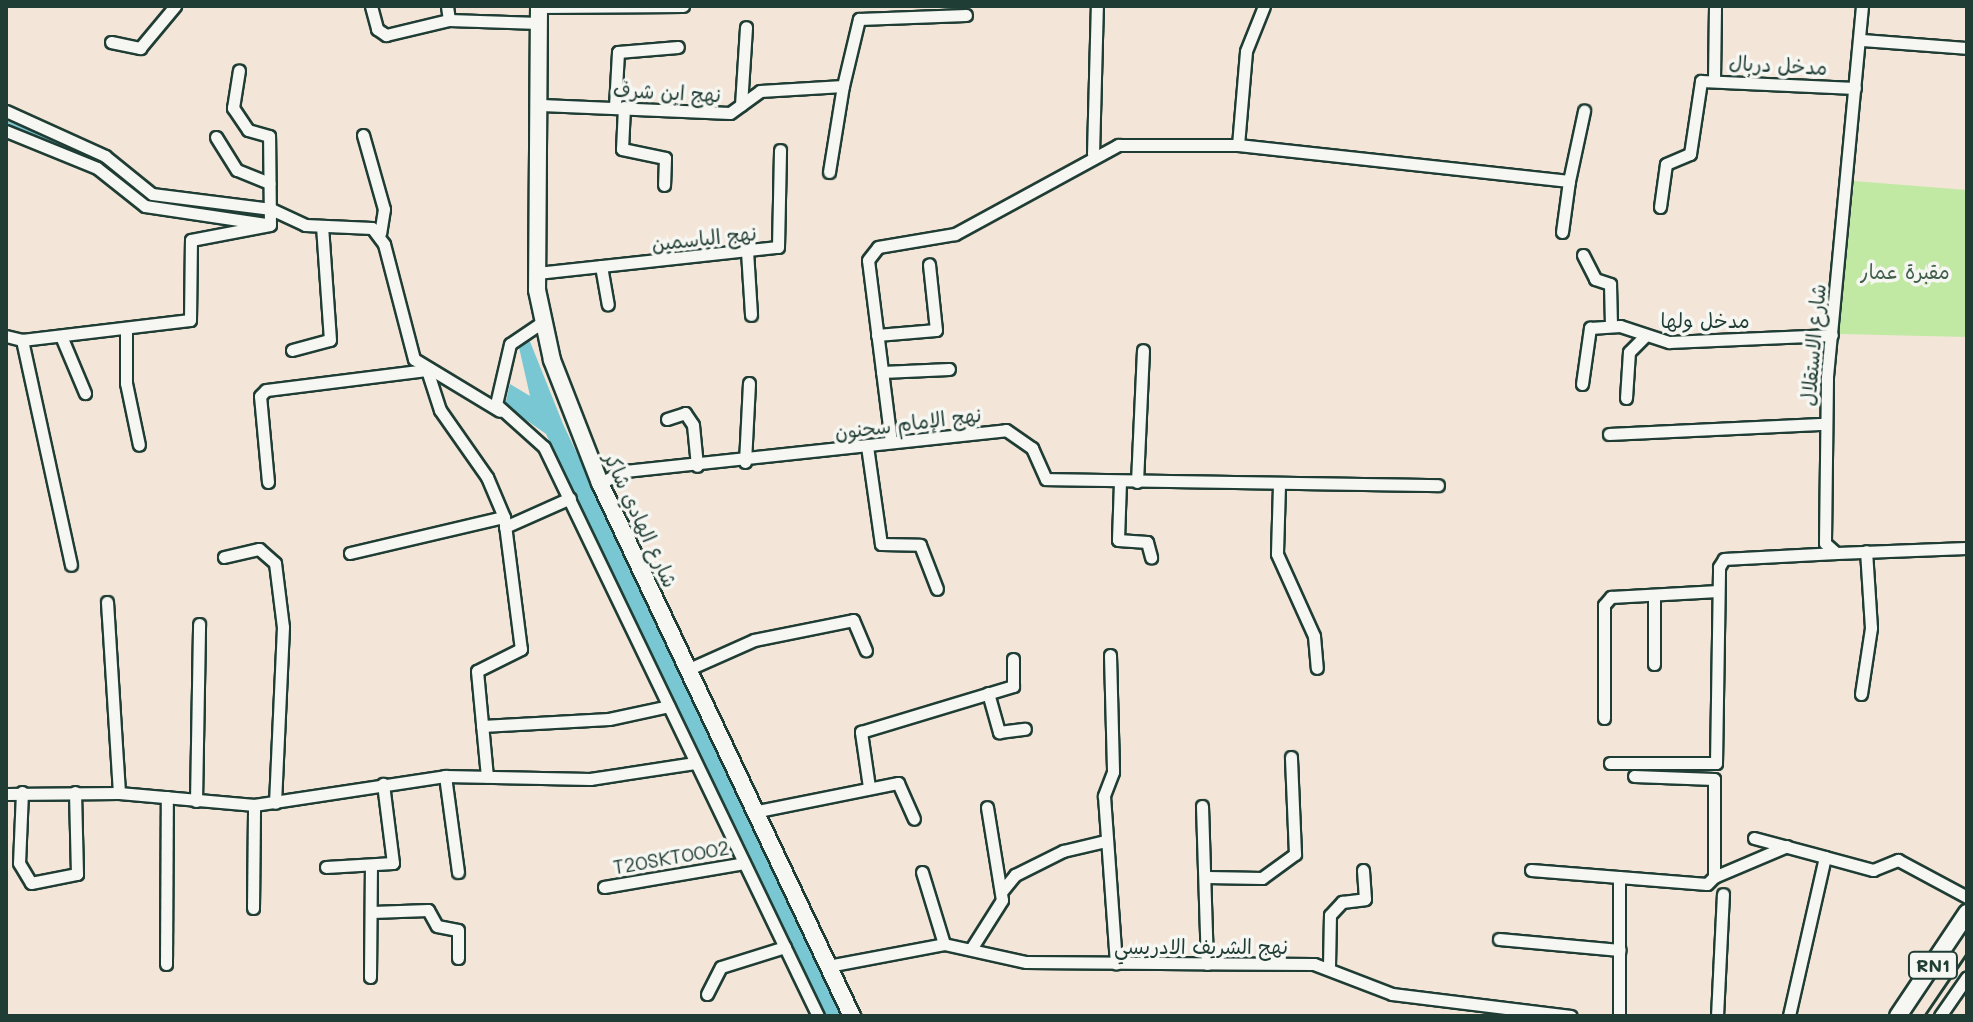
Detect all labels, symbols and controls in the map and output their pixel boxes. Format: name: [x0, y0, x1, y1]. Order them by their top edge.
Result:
street label: مدخل دربال: [1728, 50, 1828, 80]
street label: نهج ابن شرف: [612, 77, 722, 107]
street label: نهج الياسمين: [650, 221, 758, 255]
park label: مقبرة عمار: [1860, 259, 1950, 283]
street label: شارع الاستقلال: [1796, 283, 1830, 407]
street label: مدخل ولها: [1660, 308, 1750, 332]
street label: نهج الإمام سحنون: [833, 402, 983, 444]
street label: شارع الهادي شاكر: [599, 449, 683, 591]
street label: T20SKT0002: [611, 835, 731, 879]
street label: نهج الشريف الادريسي: [1114, 934, 1288, 958]
road number: RN1: [1907, 951, 1959, 979]

